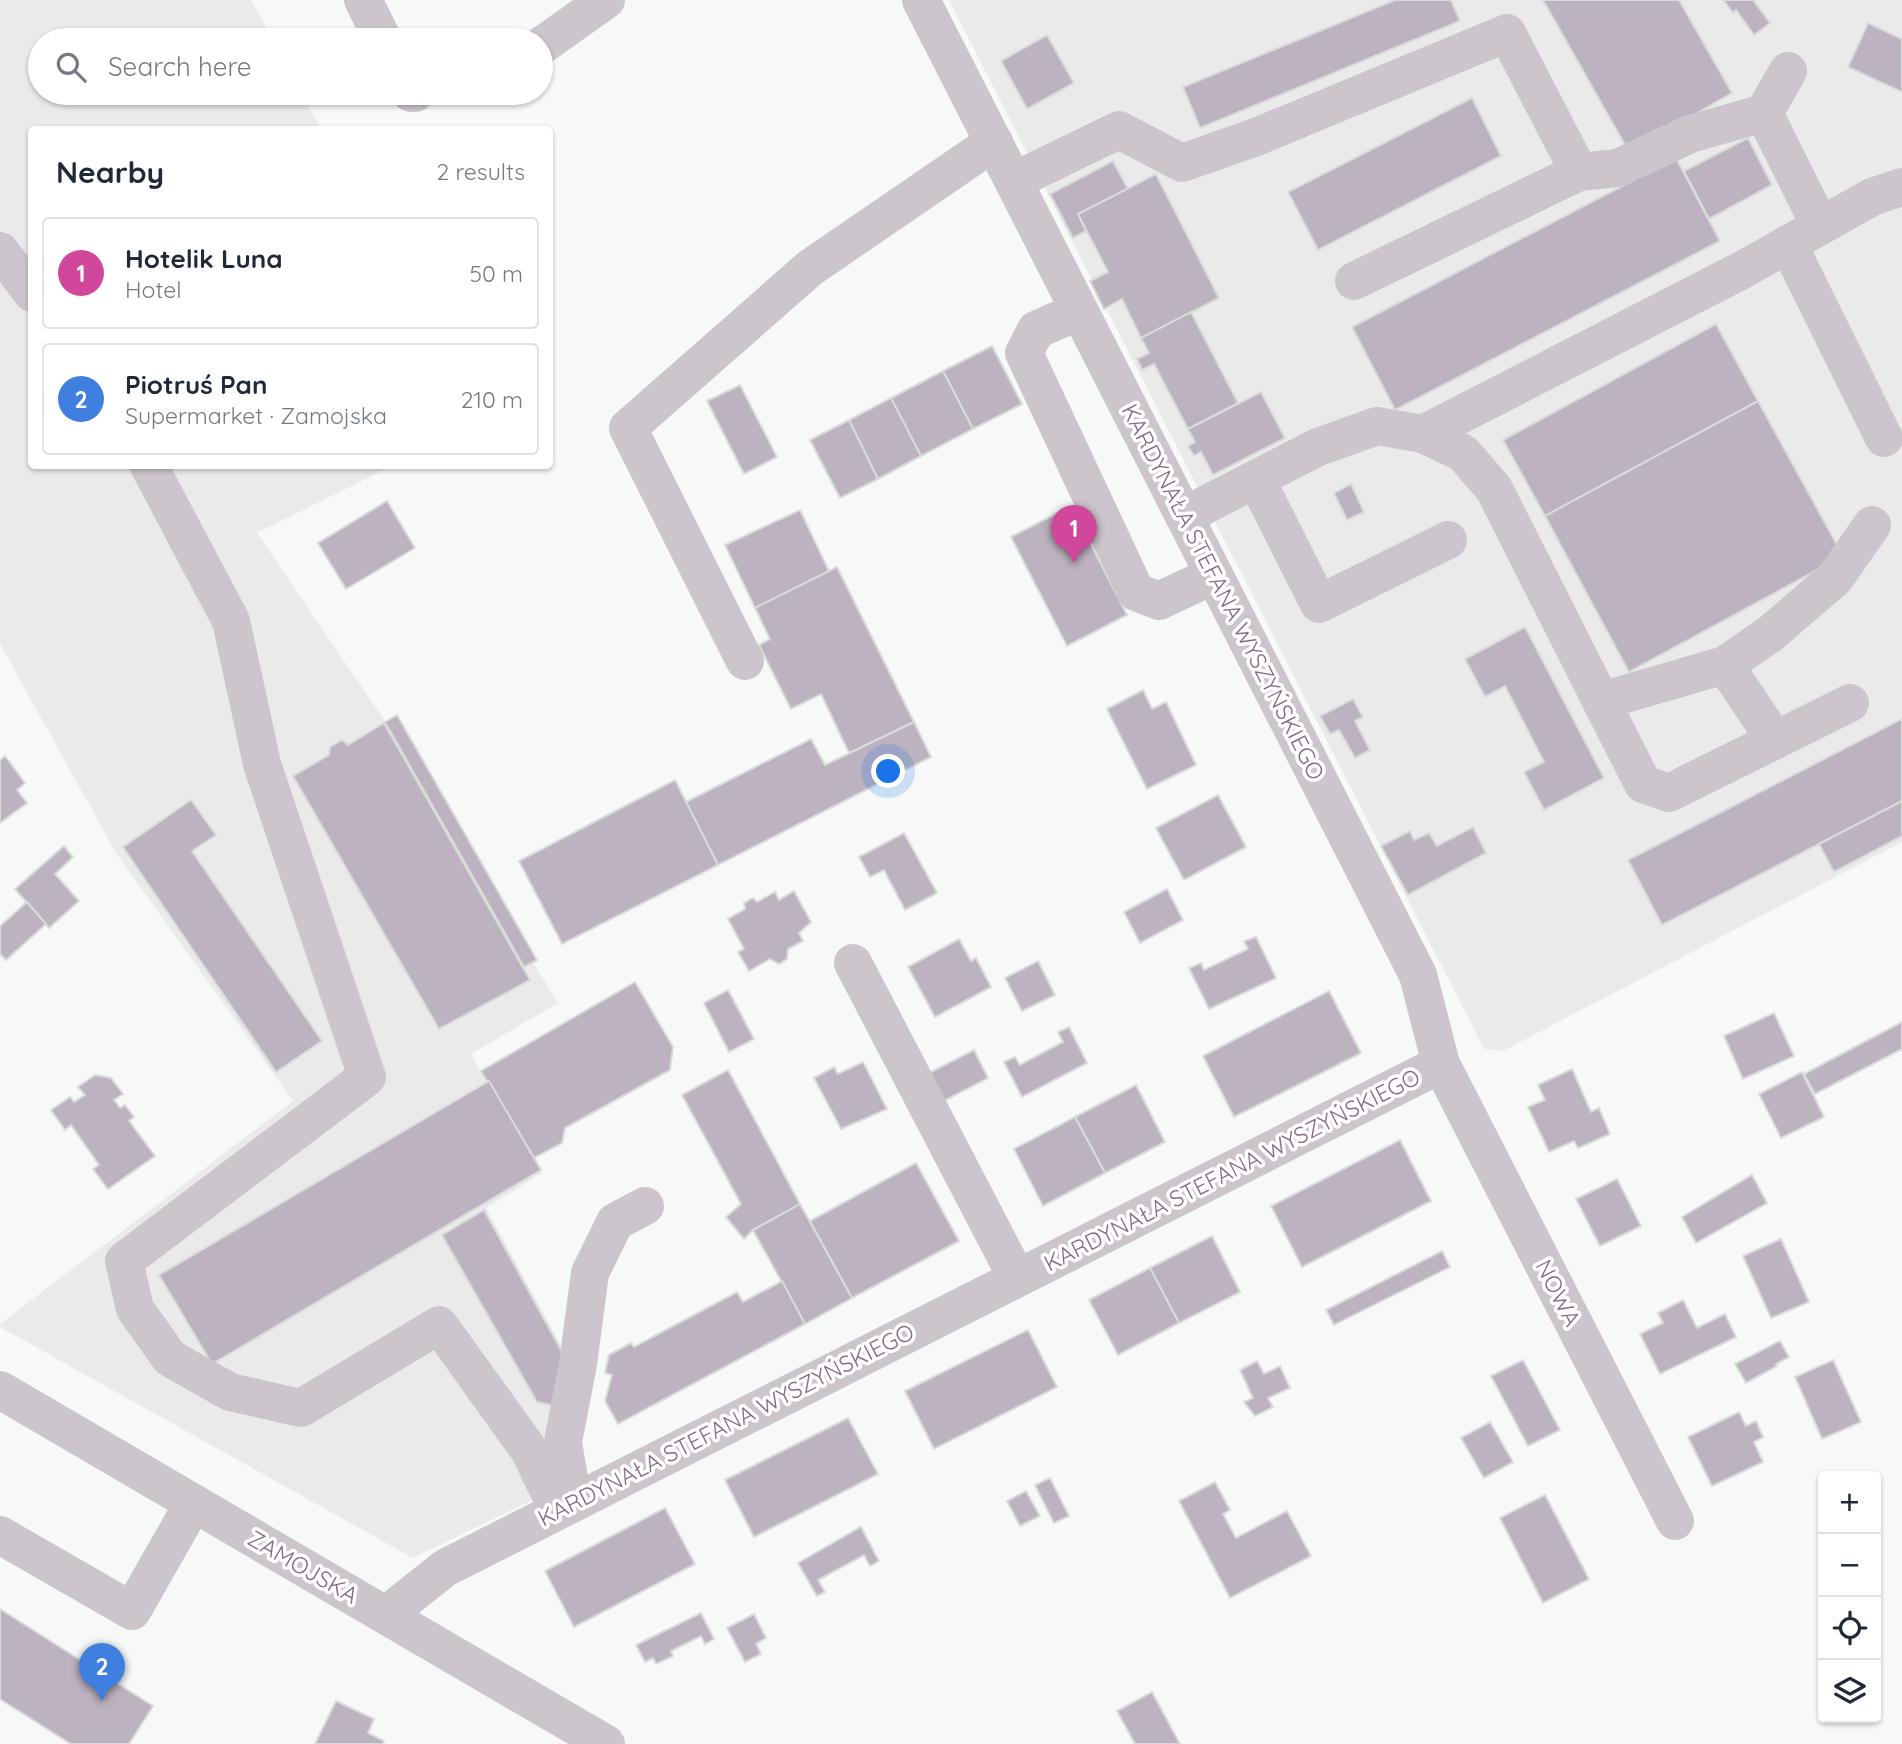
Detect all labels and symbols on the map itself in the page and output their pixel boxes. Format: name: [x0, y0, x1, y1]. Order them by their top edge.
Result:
street label: KARDYNAŁA STEFANA WYSZYŃSKIEGO: [1116, 399, 1331, 785]
pin: 1: [1051, 505, 1097, 563]
your location: [871, 754, 905, 788]
street label: KARDYNAŁA STEFANA WYSZYŃSKIEGO: [1039, 1062, 1425, 1277]
street label: NOWA: [1529, 1255, 1587, 1331]
street label: KARDYNAŁA STEFANA WYSZYŃSKIEGO: [533, 1317, 919, 1532]
street label: ZAMOJSKA: [243, 1523, 364, 1610]
pin: 2: [79, 1643, 125, 1701]

